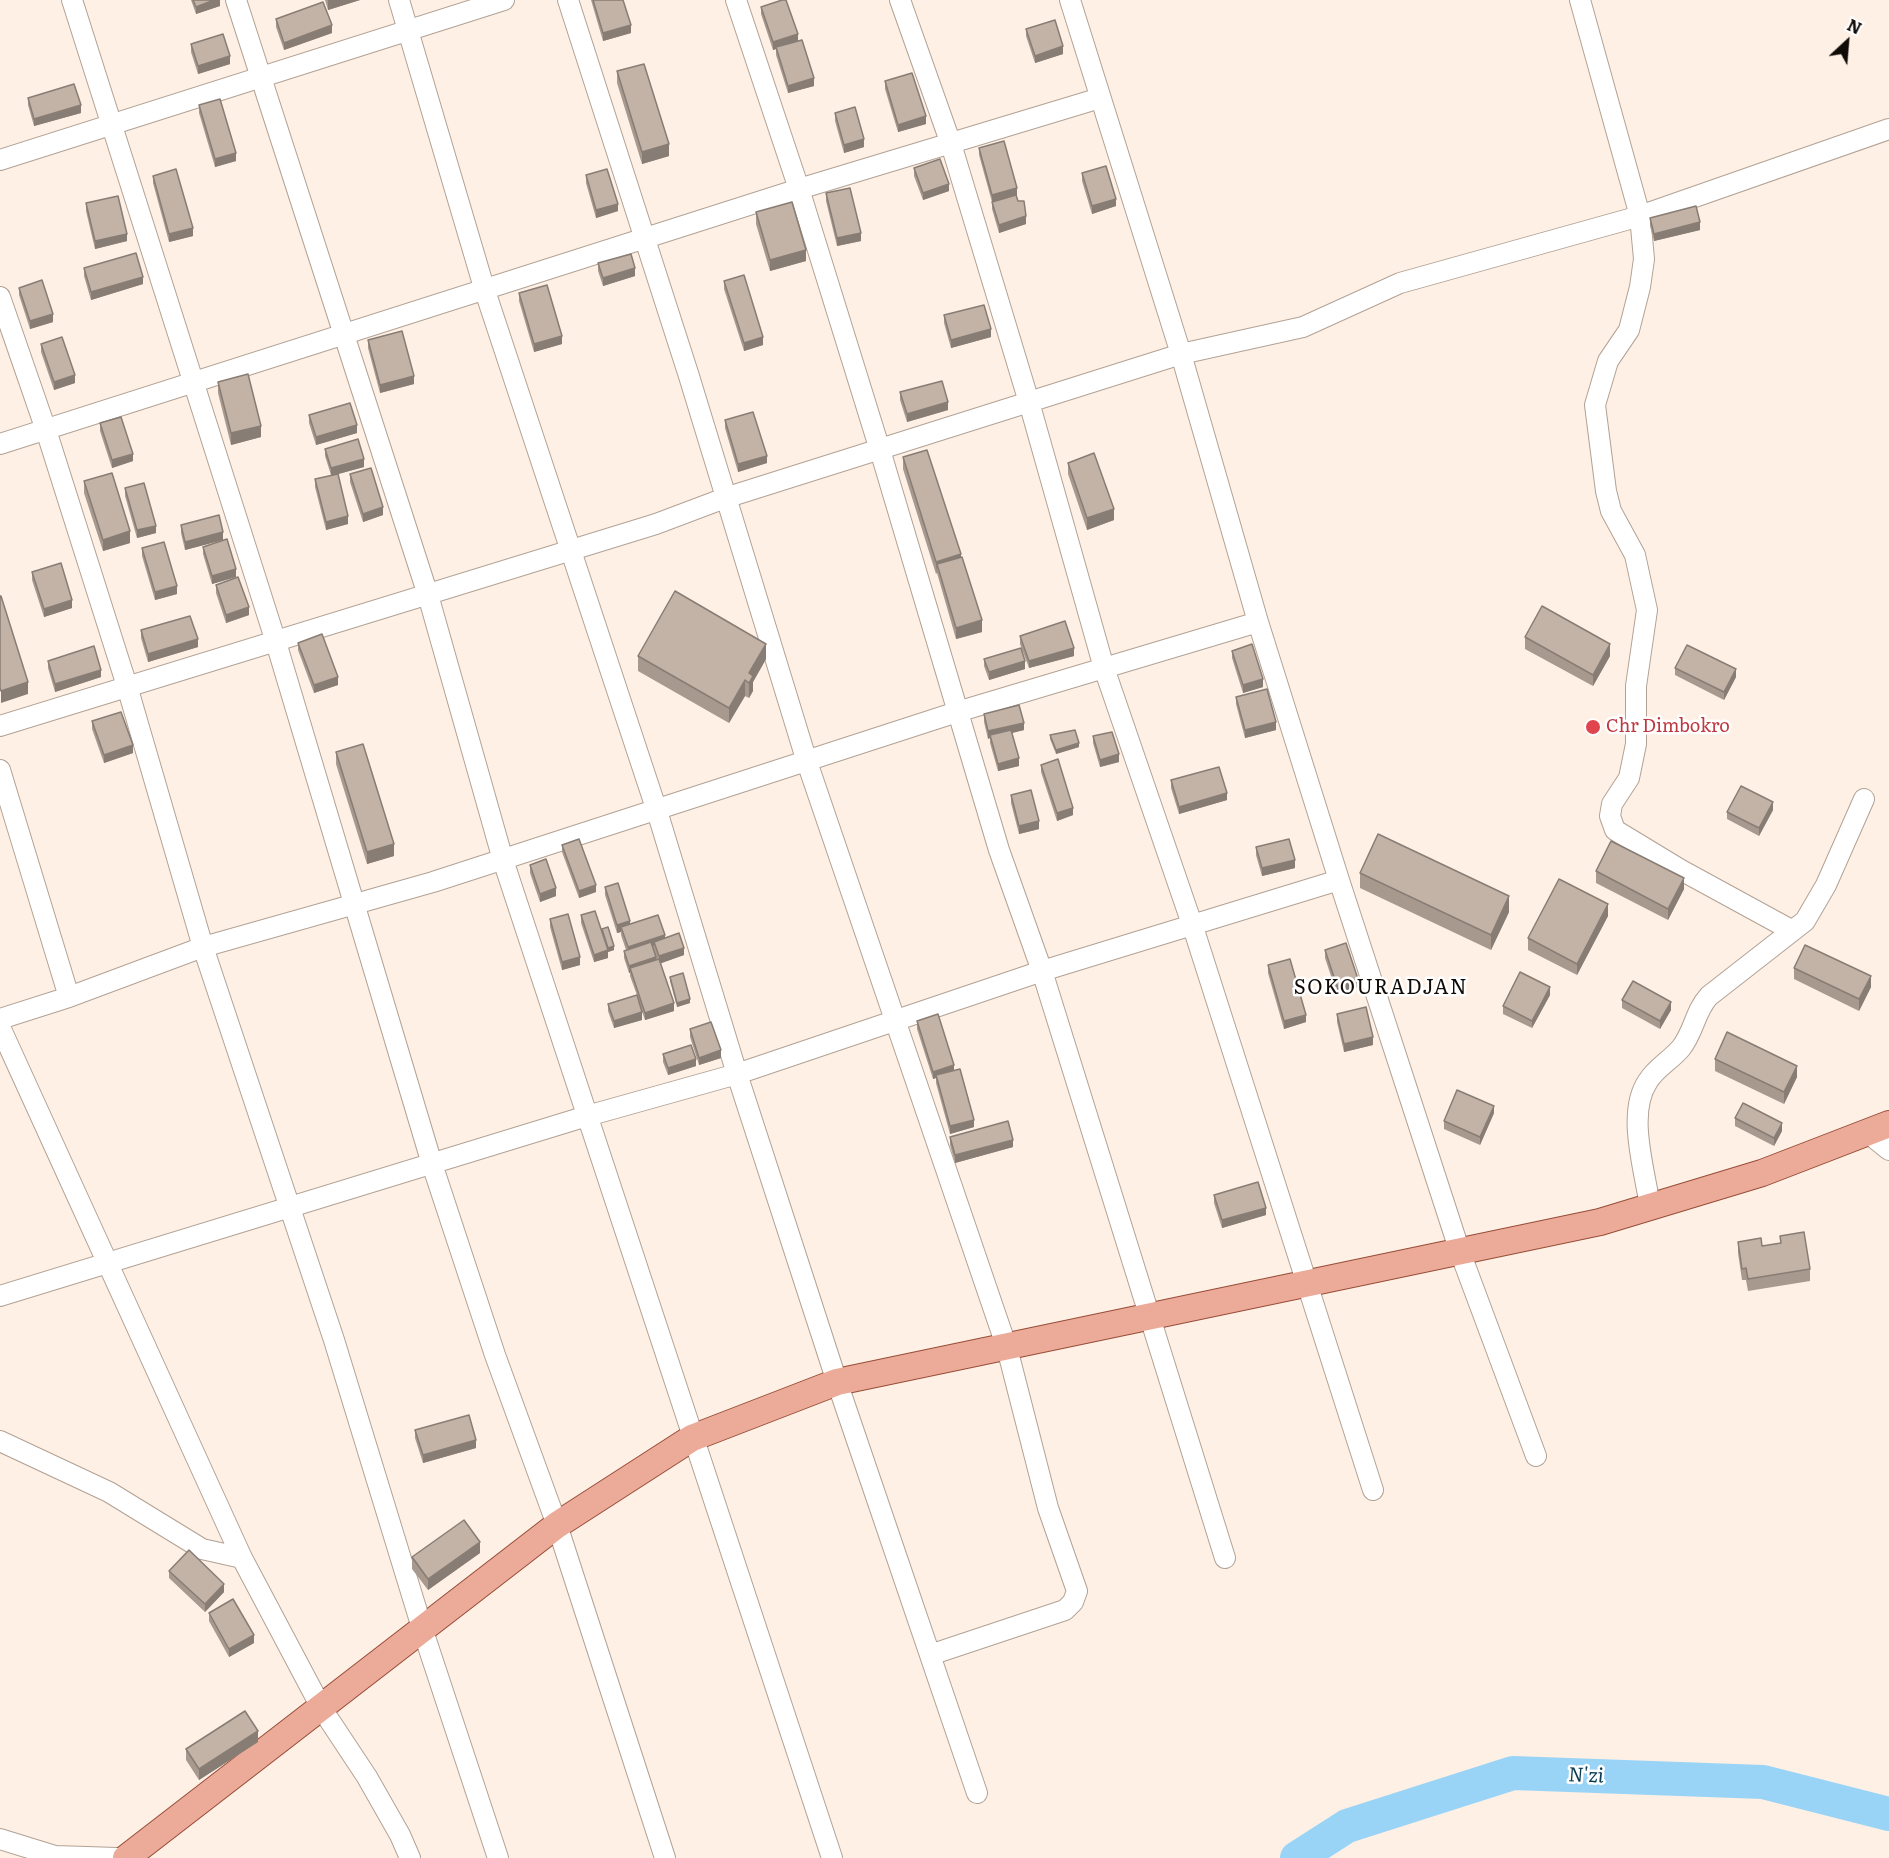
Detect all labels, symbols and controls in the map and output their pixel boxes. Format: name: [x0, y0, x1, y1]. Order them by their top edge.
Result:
north arrow: [1817, 12, 1877, 72]
text: N: [1844, 12, 1866, 40]
place label: Chr Dimbokro: [1606, 716, 1730, 738]
marker: Chr Dimbokro: [1584, 718, 1602, 736]
district label: SOKOURADJAN: [1294, 976, 1468, 1000]
water label: N'zi: [1568, 1763, 1604, 1789]

